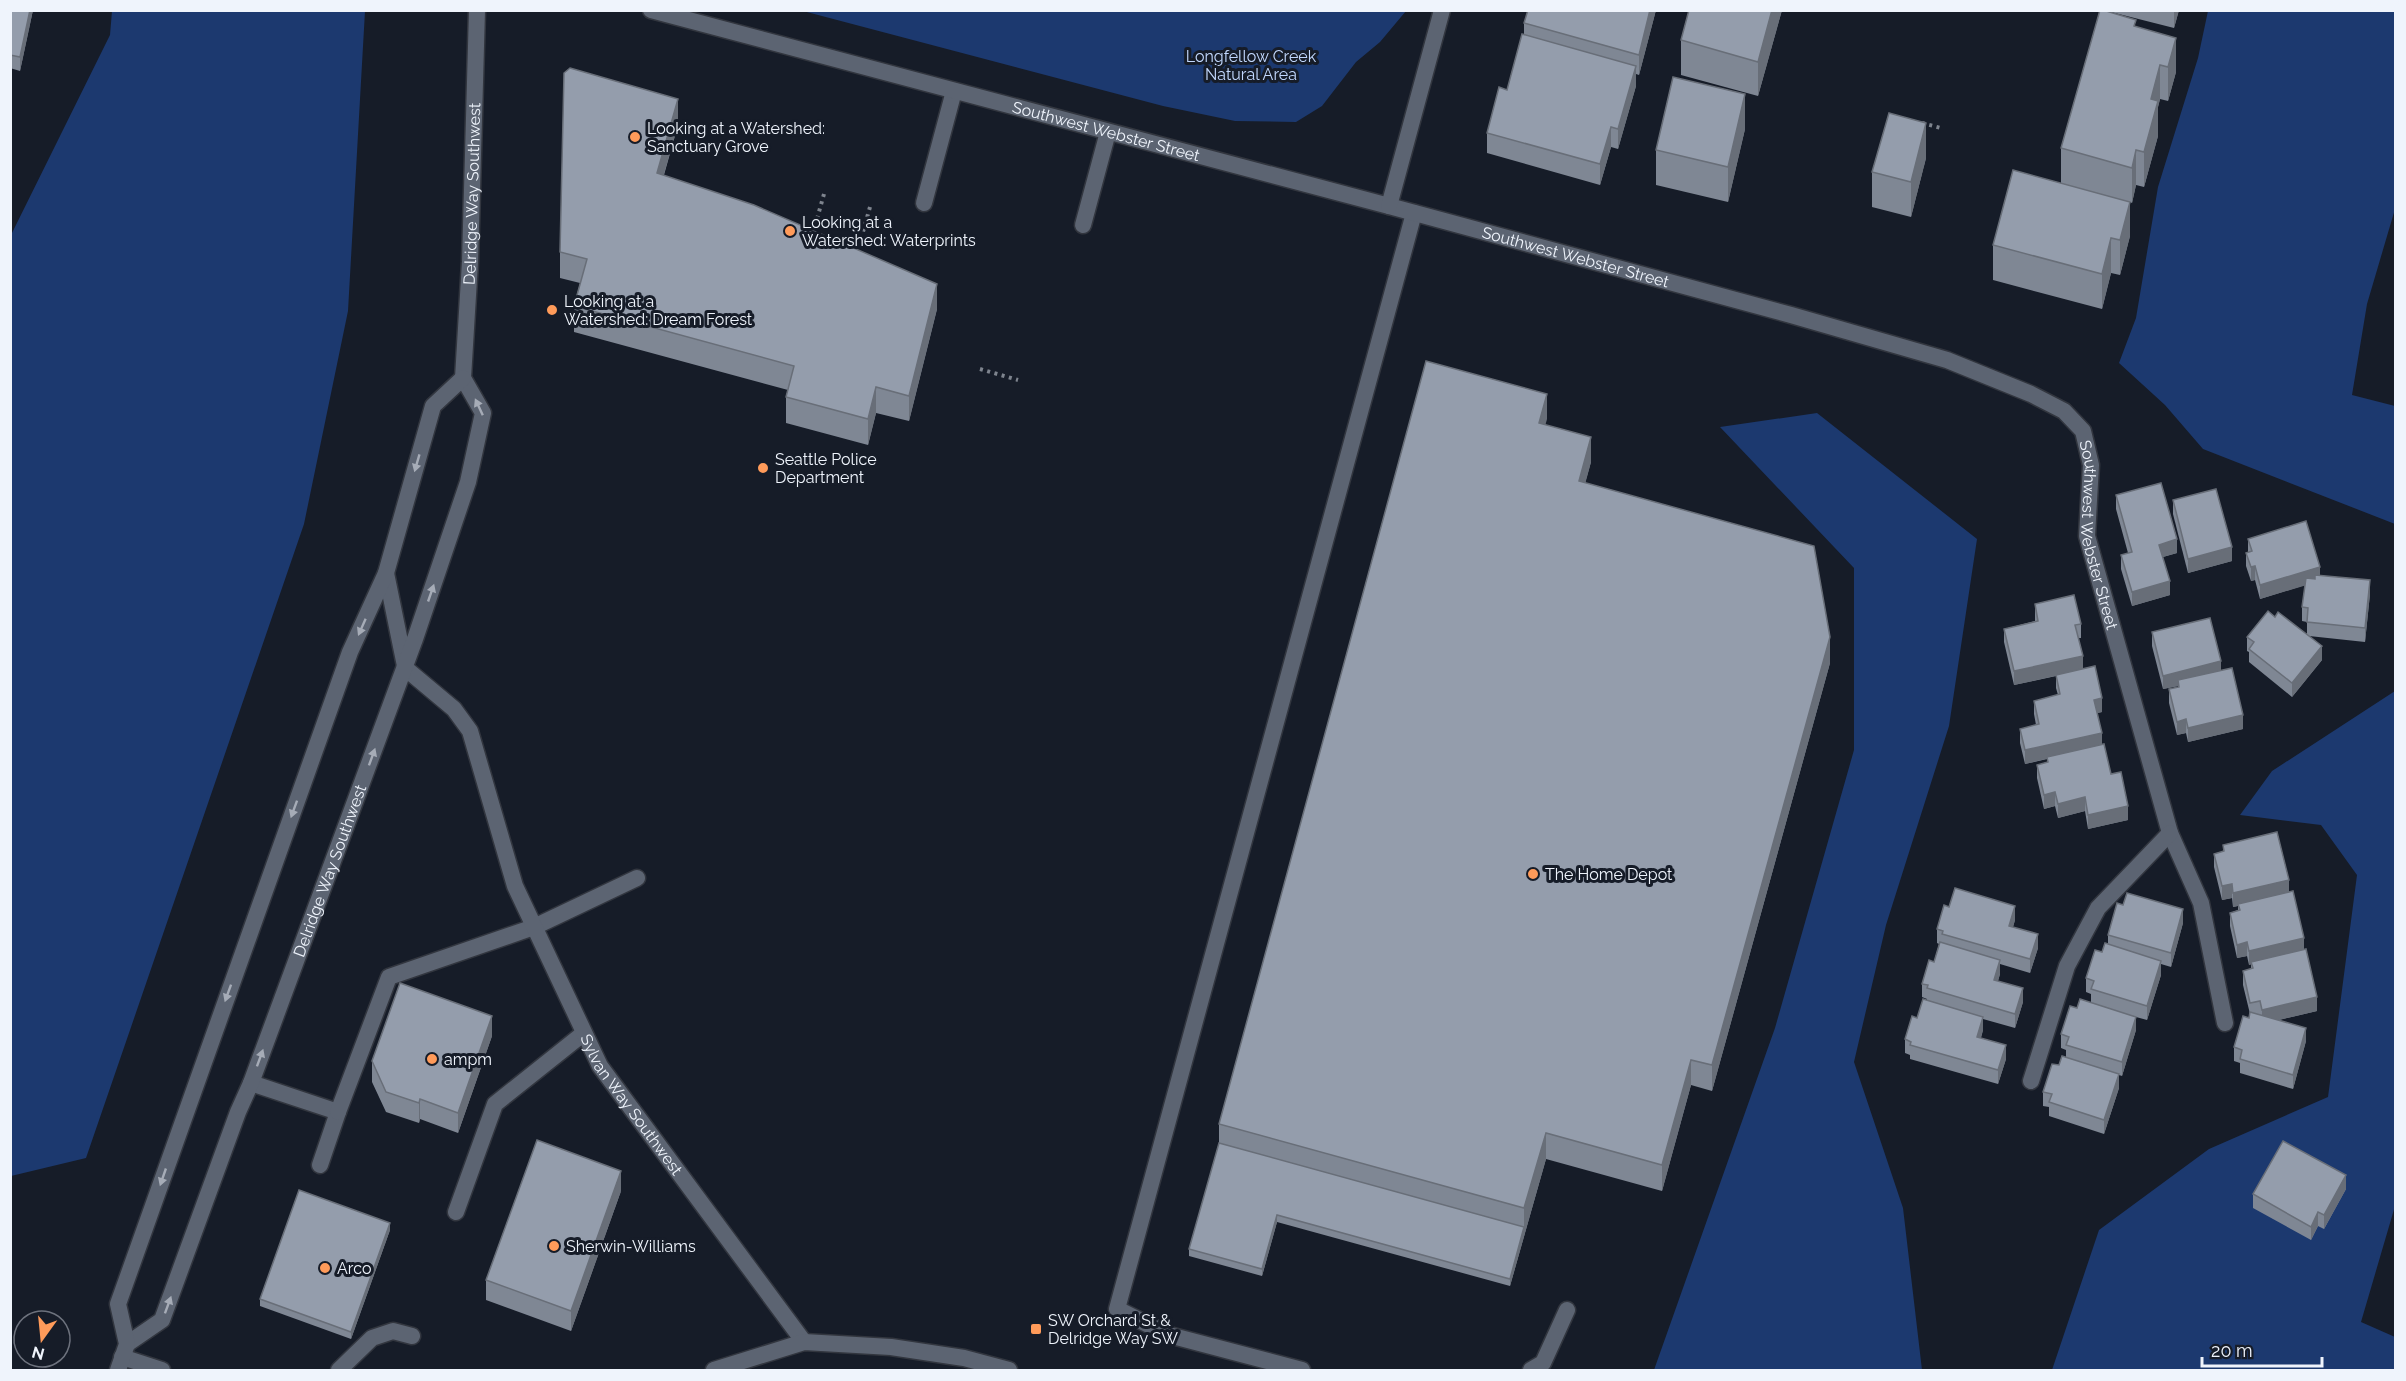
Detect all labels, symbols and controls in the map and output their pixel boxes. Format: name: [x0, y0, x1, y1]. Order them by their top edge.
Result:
park label: Longfellow Creek Natural Area: [1186, 47, 1317, 84]
street label: Southwest Webster Street: [1010, 97, 1202, 166]
street label: Delridge Way Southwest: [460, 102, 484, 286]
place label: Looking at a Watershed: Sanctuary Grove: [647, 119, 825, 156]
marker: Looking at a Watershed: Sanctuary Grove: [628, 130, 642, 144]
place label: Looking at a Watershed: Waterprints: [802, 213, 976, 250]
street label: Southwest Webster Street: [1480, 223, 1672, 292]
marker: Looking at a Watershed: Waterprints: [783, 224, 797, 238]
place label: Looking at a Watershed: Dream Forest: [564, 292, 753, 329]
marker: Looking at a Watershed: Dream Forest: [545, 303, 559, 317]
one-way arrow: [474, 398, 483, 415]
street label: Southwest Webster Street: [2075, 438, 2122, 632]
place label: Seattle Police Department: [775, 450, 877, 487]
one-way arrow: [412, 454, 421, 472]
marker: Seattle Police Department: [756, 461, 770, 475]
one-way arrow: [427, 584, 437, 602]
one-way arrow: [357, 618, 366, 635]
one-way arrow: [368, 748, 378, 766]
street label: Delridge Way Southwest: [289, 781, 371, 960]
one-way arrow: [288, 800, 298, 818]
place label: The Home Depot: [1545, 865, 1673, 884]
marker: The Home Depot: [1526, 867, 1540, 881]
one-way arrow: [223, 984, 233, 1002]
street label: Sylvan Way Southwest: [576, 1031, 687, 1180]
one-way arrow: [256, 1049, 266, 1067]
place label: ampm: [444, 1050, 492, 1069]
marker: ampm: [425, 1052, 439, 1066]
one-way arrow: [158, 1168, 168, 1186]
place label: Sherwin-Williams: [566, 1237, 696, 1256]
marker: Sherwin-Williams: [547, 1239, 561, 1253]
place label: Arco: [337, 1259, 371, 1278]
marker: Arco: [318, 1261, 332, 1275]
one-way arrow: [163, 1296, 173, 1314]
north arrow: [12, 1309, 72, 1369]
place label: SW Orchard St & Delridge Way SW: [1048, 1311, 1178, 1348]
marker: SW Orchard St & Delridge Way SW: [1029, 1322, 1043, 1336]
scale bar: [2202, 1330, 2322, 1368]
text: 20 m: [2211, 1340, 2253, 1361]
text: N: [30, 1342, 47, 1364]

